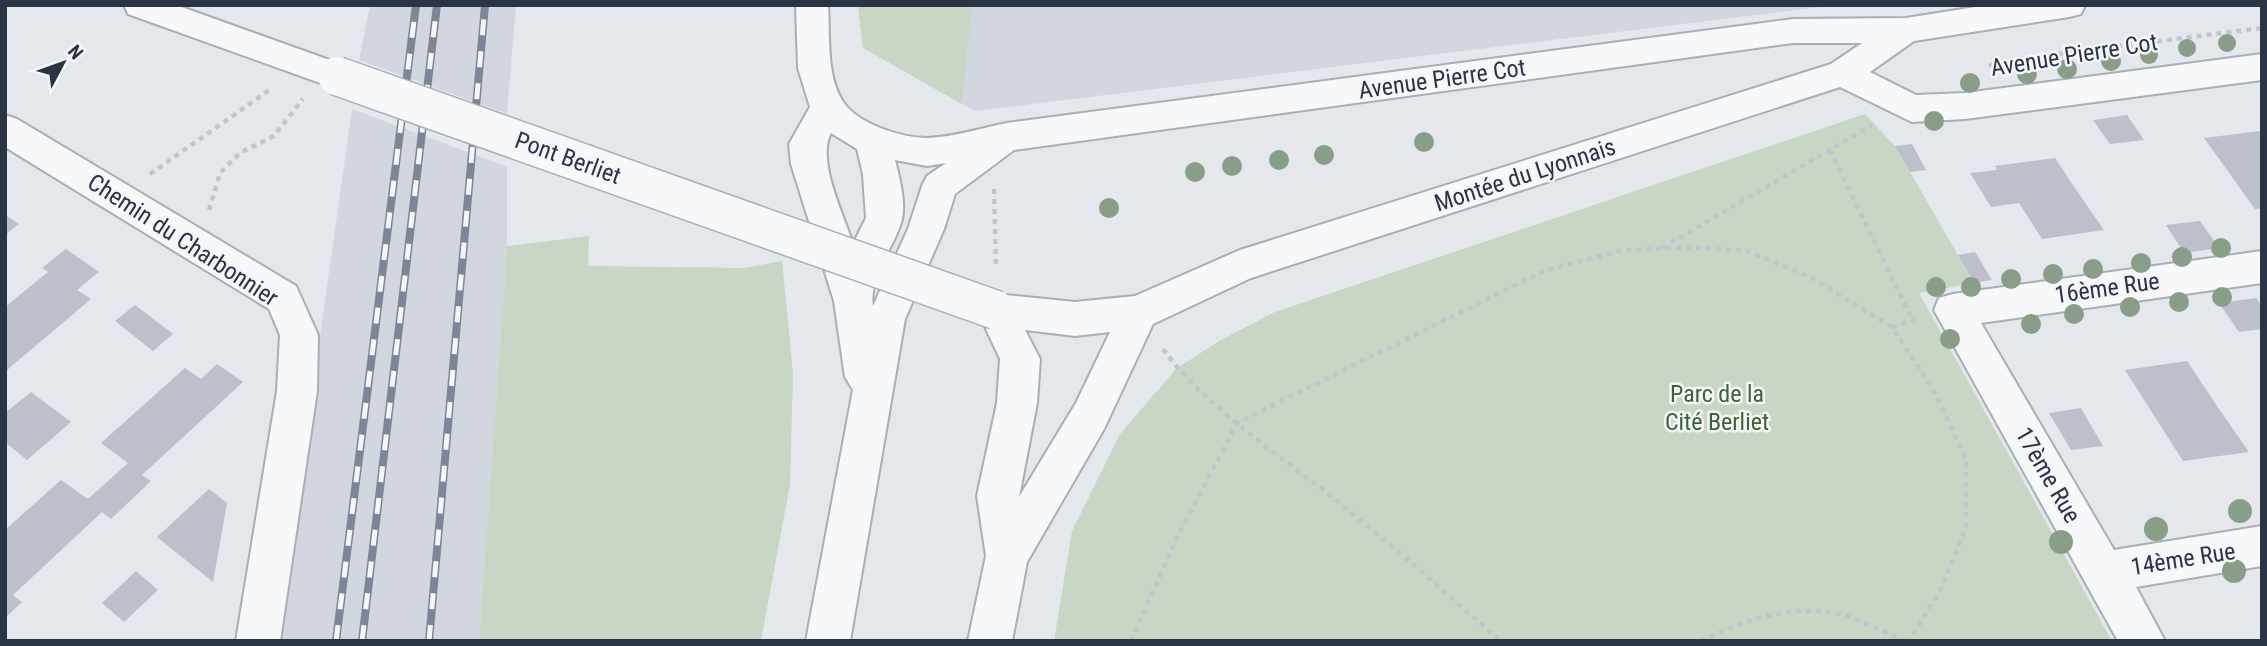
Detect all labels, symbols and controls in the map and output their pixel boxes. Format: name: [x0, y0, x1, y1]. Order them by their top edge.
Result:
north arrow: [28, 28, 98, 98]
street label: Avenue Pierre Cot: [1989, 28, 2159, 82]
text: N: [63, 40, 88, 64]
street label: Avenue Pierre Cot: [1357, 53, 1527, 105]
street label: Pont Berliet: [511, 126, 625, 190]
street label: Montée du Lyonnais: [1431, 133, 1619, 217]
street label: Chemin du Charbonnier: [83, 168, 283, 312]
street label: 16ème Rue: [2053, 267, 2161, 309]
park label: Parc de la Cité Berliet: [1665, 380, 1769, 436]
street label: 17ème Rue: [2010, 422, 2086, 528]
street label: 14ème Rue: [2129, 537, 2237, 581]

